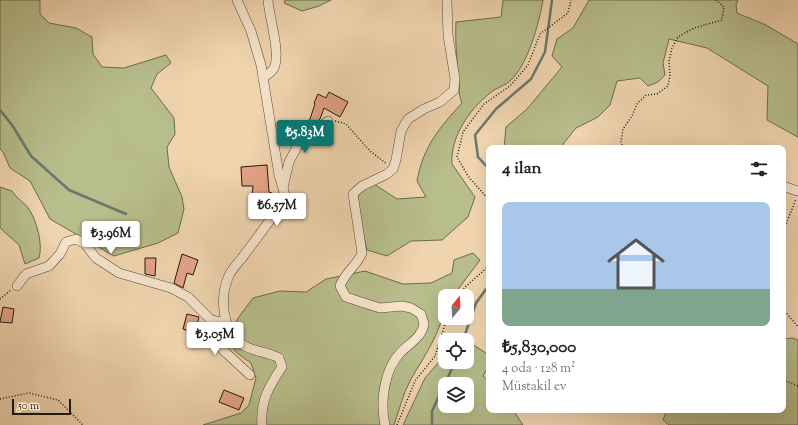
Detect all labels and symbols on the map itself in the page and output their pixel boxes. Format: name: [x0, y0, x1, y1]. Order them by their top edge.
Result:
pin: ₺5.83M: [272, 120, 338, 154]
pin: ₺6.57M: [244, 193, 310, 227]
pin: ₺3.96M: [78, 221, 144, 255]
north arrow: [438, 289, 474, 325]
pin: ₺3.05M: [182, 322, 248, 356]
scale bar: [12, 397, 71, 416]

